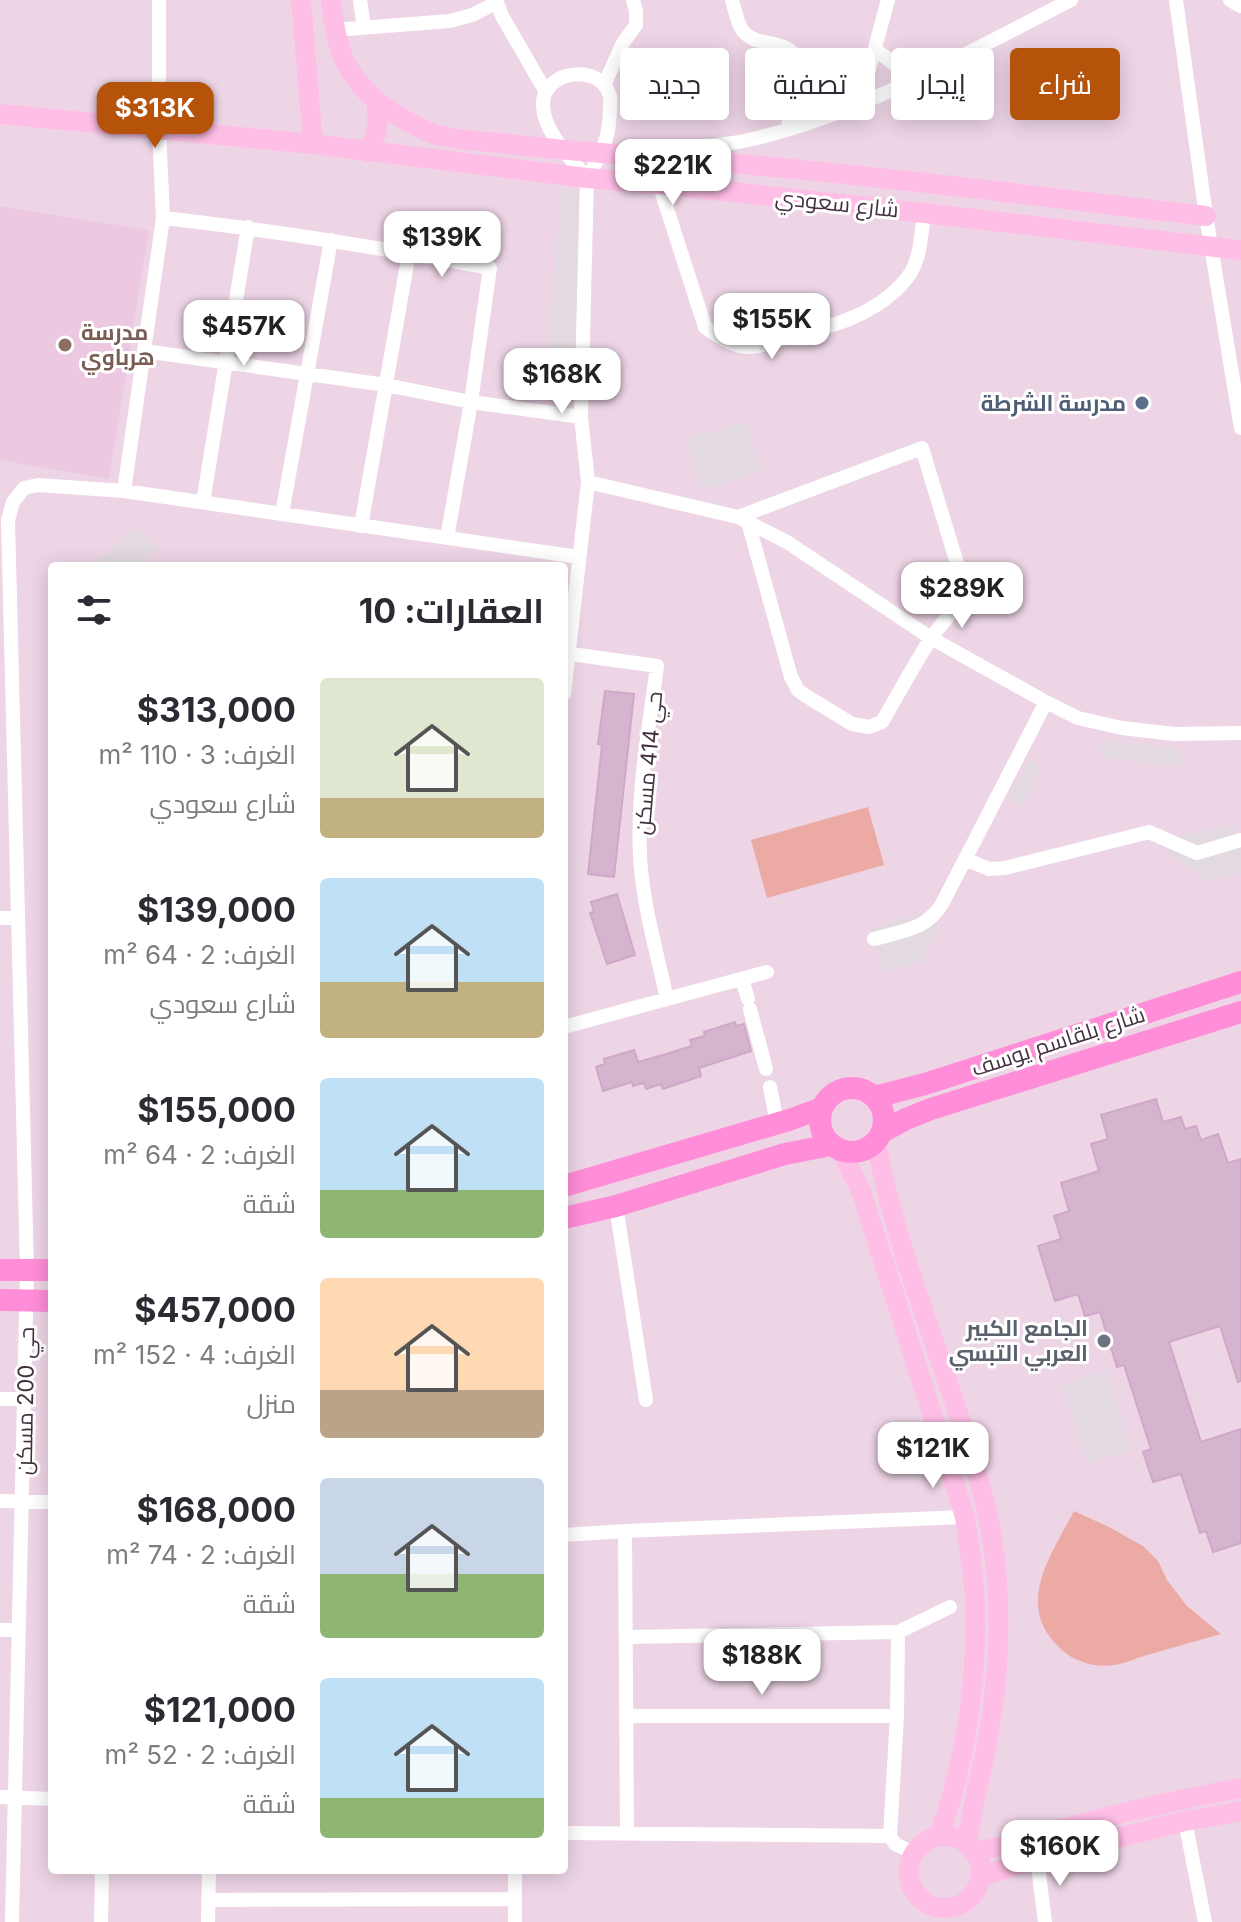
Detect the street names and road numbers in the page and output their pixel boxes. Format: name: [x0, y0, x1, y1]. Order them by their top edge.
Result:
street label: شارع سعودي: [774, 184, 900, 226]
street label: حي 414 مسكن: [629, 690, 671, 836]
street label: شارع بلقاسم يوسف: [968, 1001, 1149, 1084]
street label: حي 200 مسكن: [11, 1327, 43, 1475]

